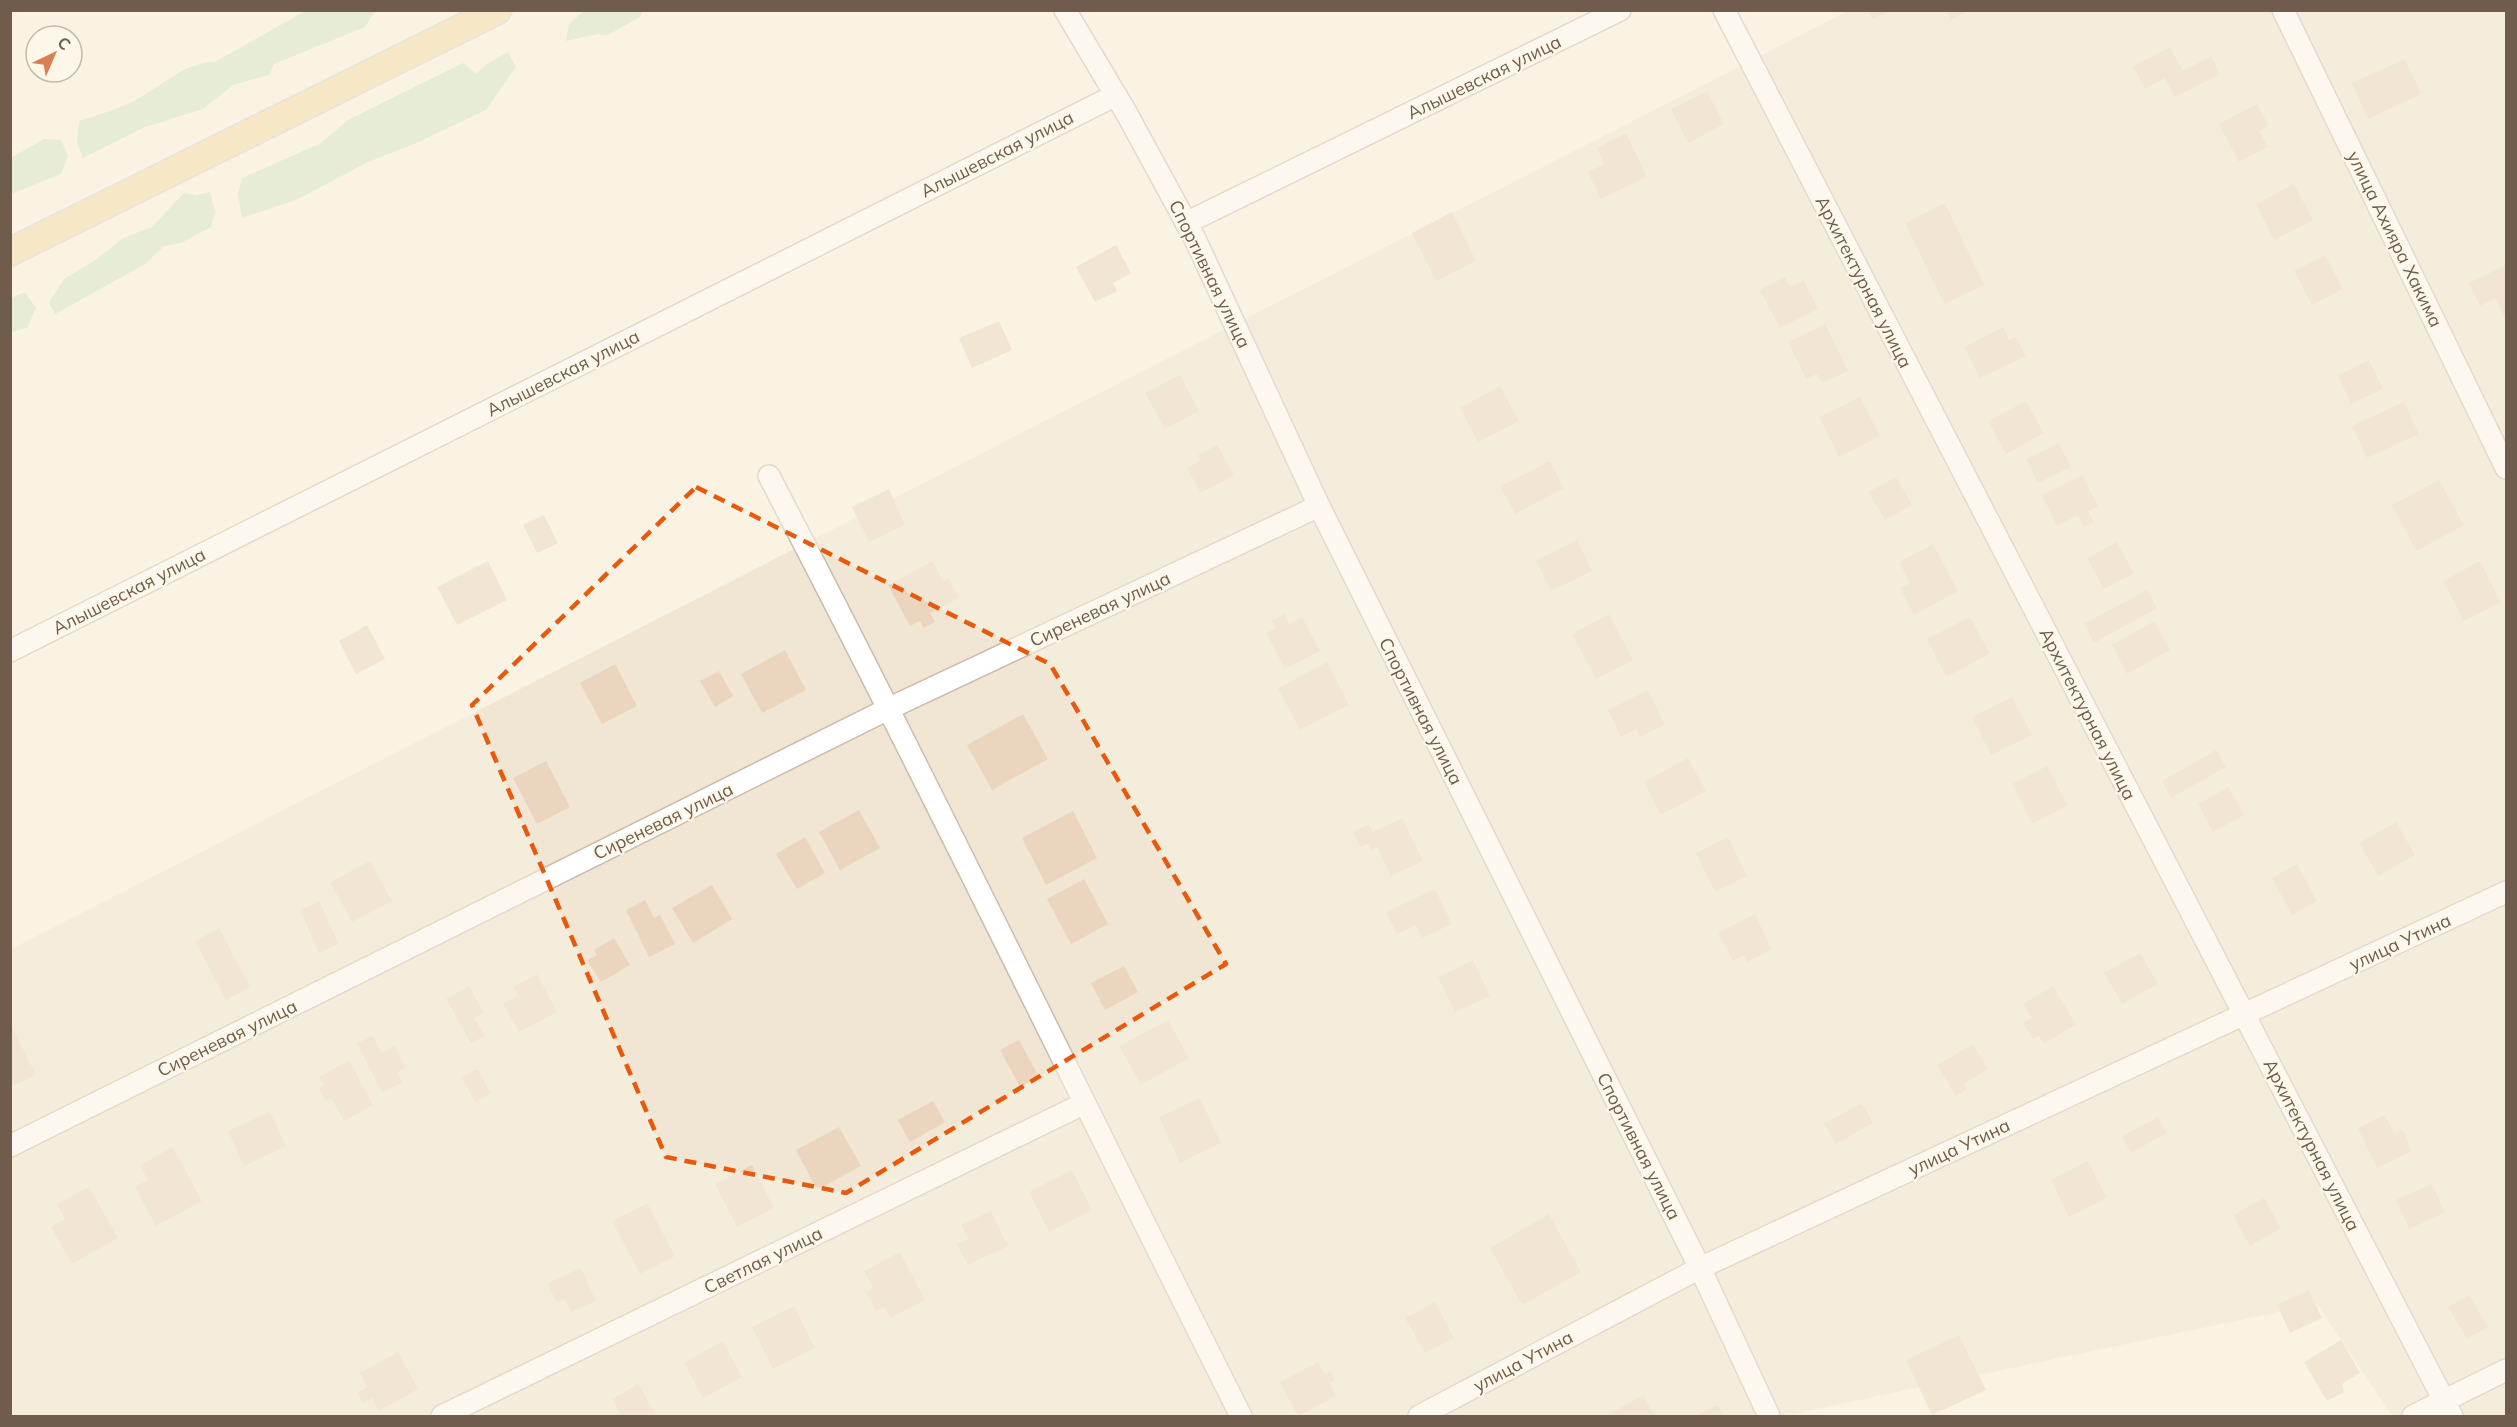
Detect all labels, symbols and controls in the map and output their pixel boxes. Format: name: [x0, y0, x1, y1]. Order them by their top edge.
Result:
north arrow: [24, 24, 84, 84]
street label: Алышевская улица: [1403, 30, 1565, 124]
text: С: [54, 32, 75, 54]
street label: Алышевская улица: [917, 105, 1077, 203]
street label: улица Ахияра Хакима: [2342, 147, 2448, 331]
street label: Архитектурная улица: [1811, 192, 1917, 372]
street label: Спортивная улица: [1164, 196, 1256, 352]
street label: Алышевская улица: [483, 324, 643, 422]
street label: Алышевская улица: [49, 542, 209, 640]
street label: Сиреневая улица: [1026, 566, 1174, 652]
street label: Архитектурная улица: [2035, 624, 2141, 804]
street label: Спортивная улица: [1374, 634, 1468, 788]
street label: Сиреневая улица: [589, 777, 737, 865]
street label: улица Утина: [2345, 908, 2455, 976]
street label: Сиреневая улица: [153, 994, 301, 1082]
street label: Архитектурная улица: [2259, 1055, 2365, 1235]
street label: Спортивная улица: [1592, 1069, 1686, 1223]
street label: улица Утина: [1904, 1113, 2014, 1181]
street label: Светлая улица: [700, 1221, 826, 1299]
street label: улица Утина: [1469, 1325, 1577, 1397]

